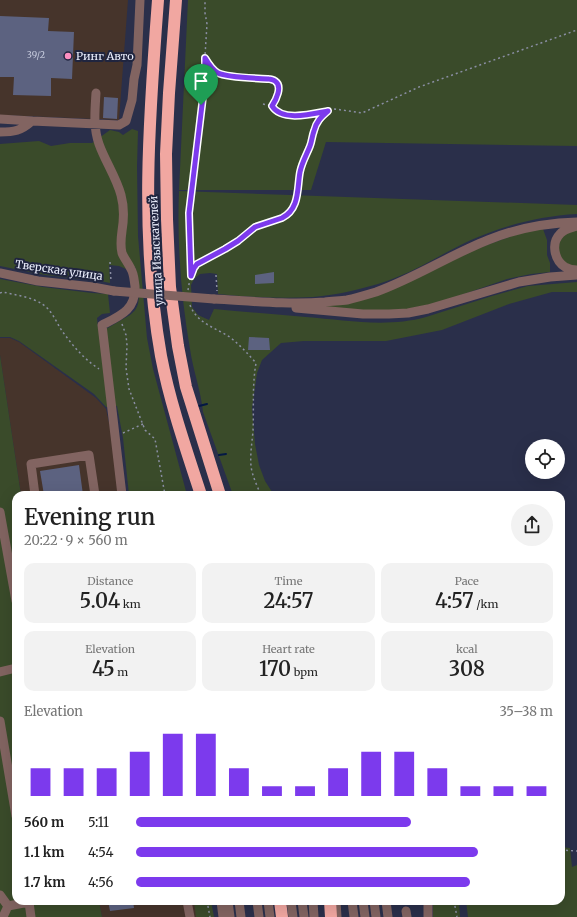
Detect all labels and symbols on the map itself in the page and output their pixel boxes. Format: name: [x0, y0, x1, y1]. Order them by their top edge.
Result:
house number: 39/2: [27, 49, 45, 60]
place label: Ринг Авто: [76, 49, 134, 63]
marker: Ринг Авто: [63, 51, 73, 61]
pin: [184, 64, 218, 105]
street label: улица Изыскателей: [146, 195, 166, 306]
street label: Тверская улица: [14, 257, 104, 283]

